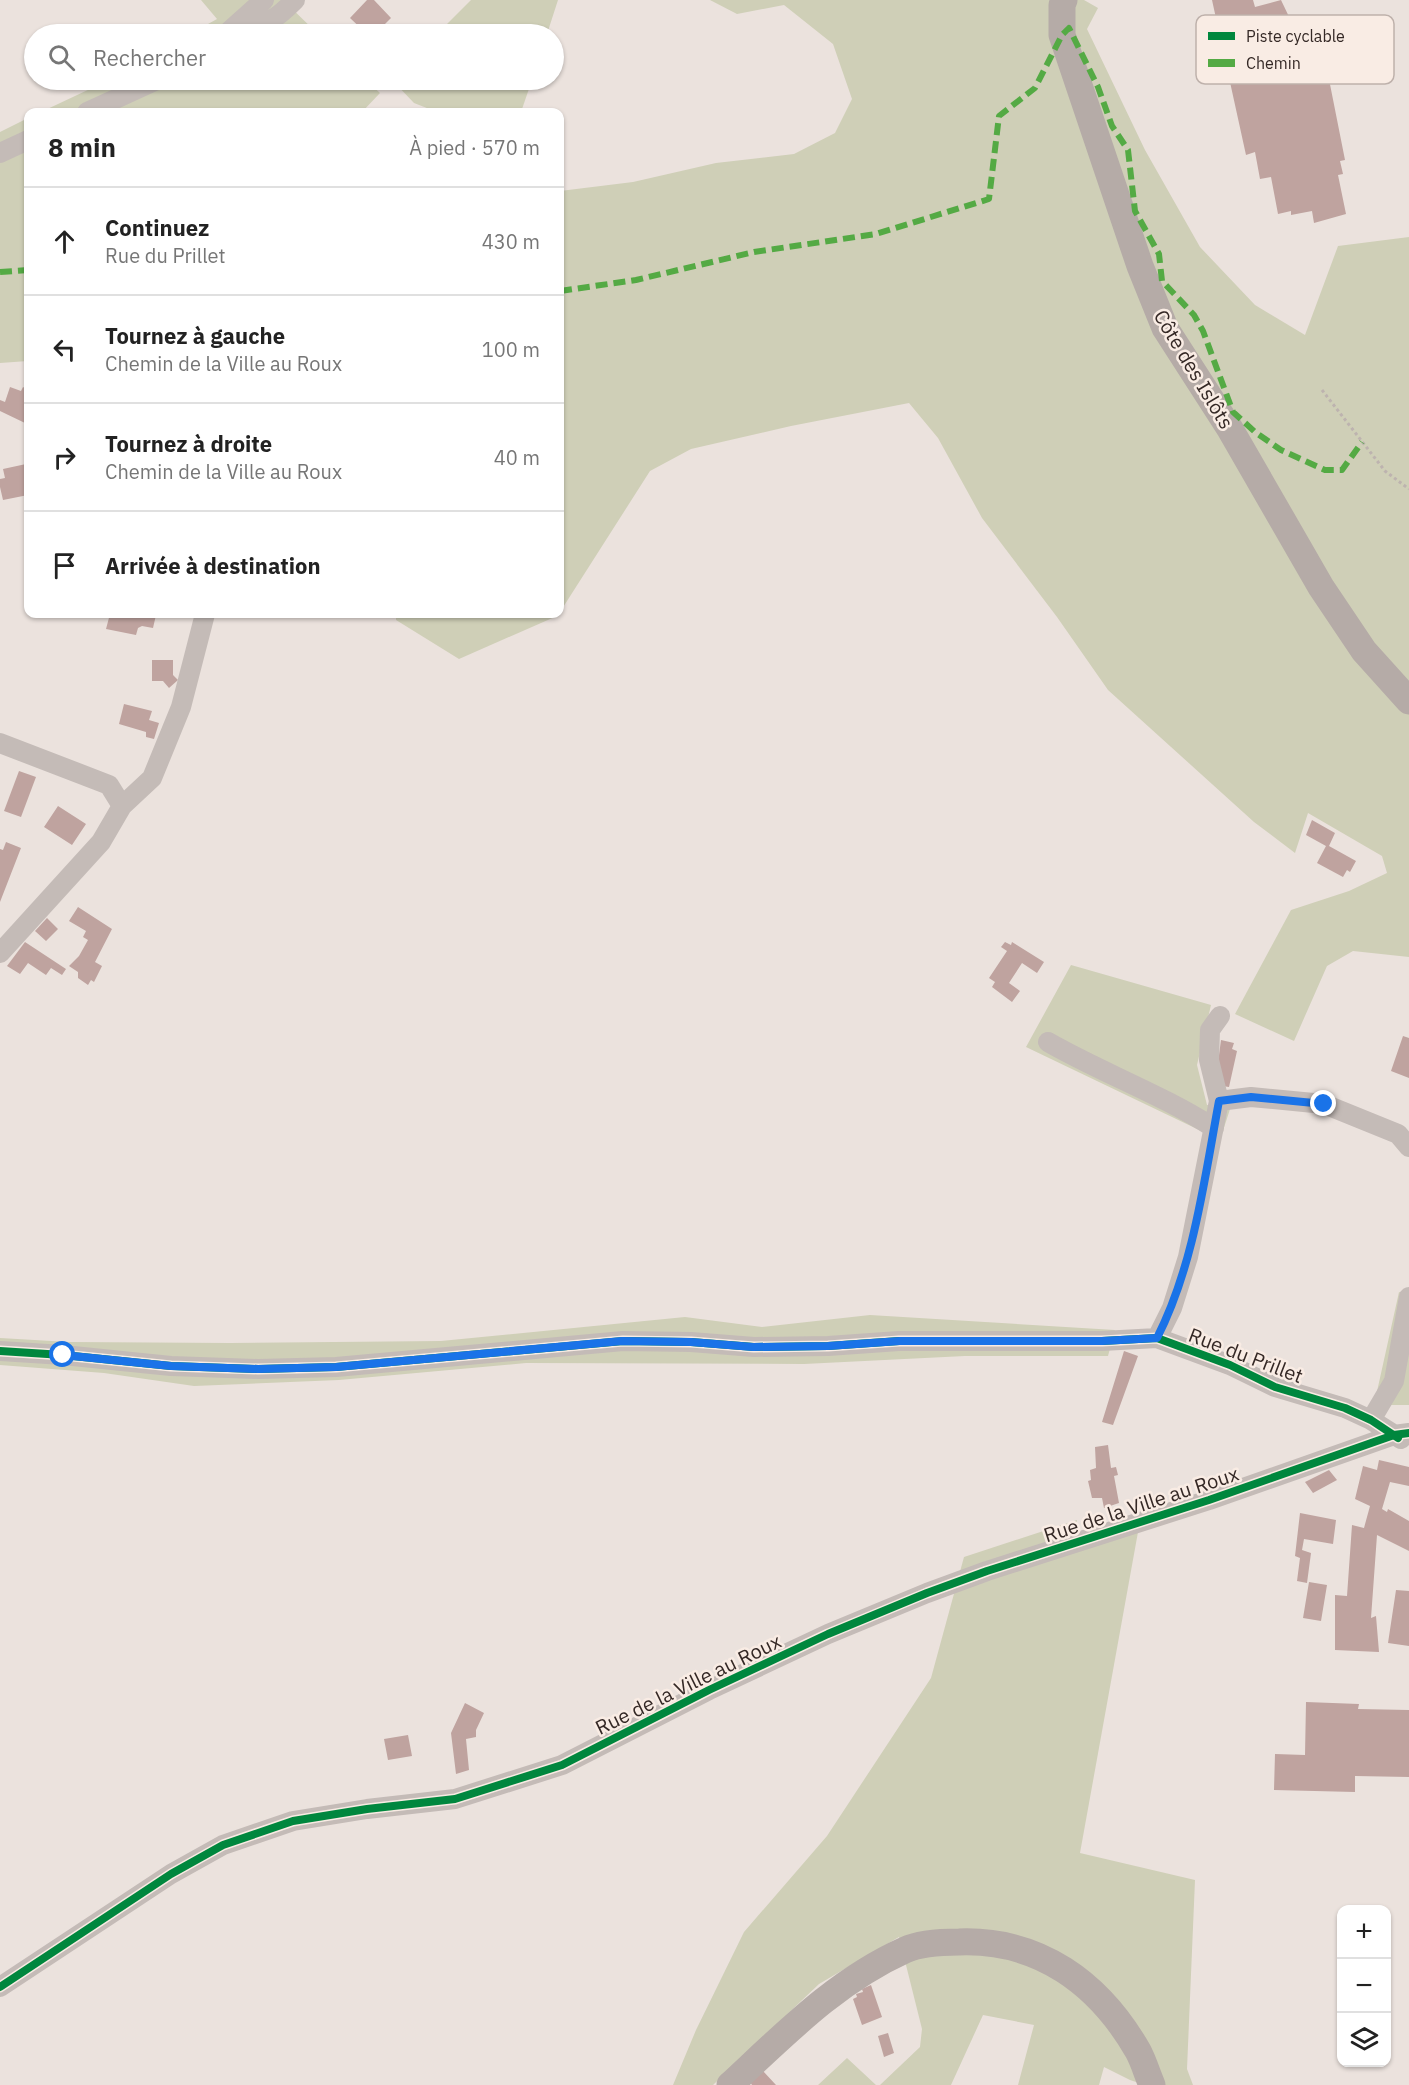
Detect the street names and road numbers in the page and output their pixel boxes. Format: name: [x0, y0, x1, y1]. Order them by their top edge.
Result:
street label: Côte des Islôts: [1148, 304, 1240, 434]
street label: Rue du Prillet: [1185, 1321, 1307, 1389]
street label: Rue de la Ville au Roux: [1040, 1460, 1242, 1548]
street label: Rue de la Ville au Roux: [591, 1627, 785, 1741]

